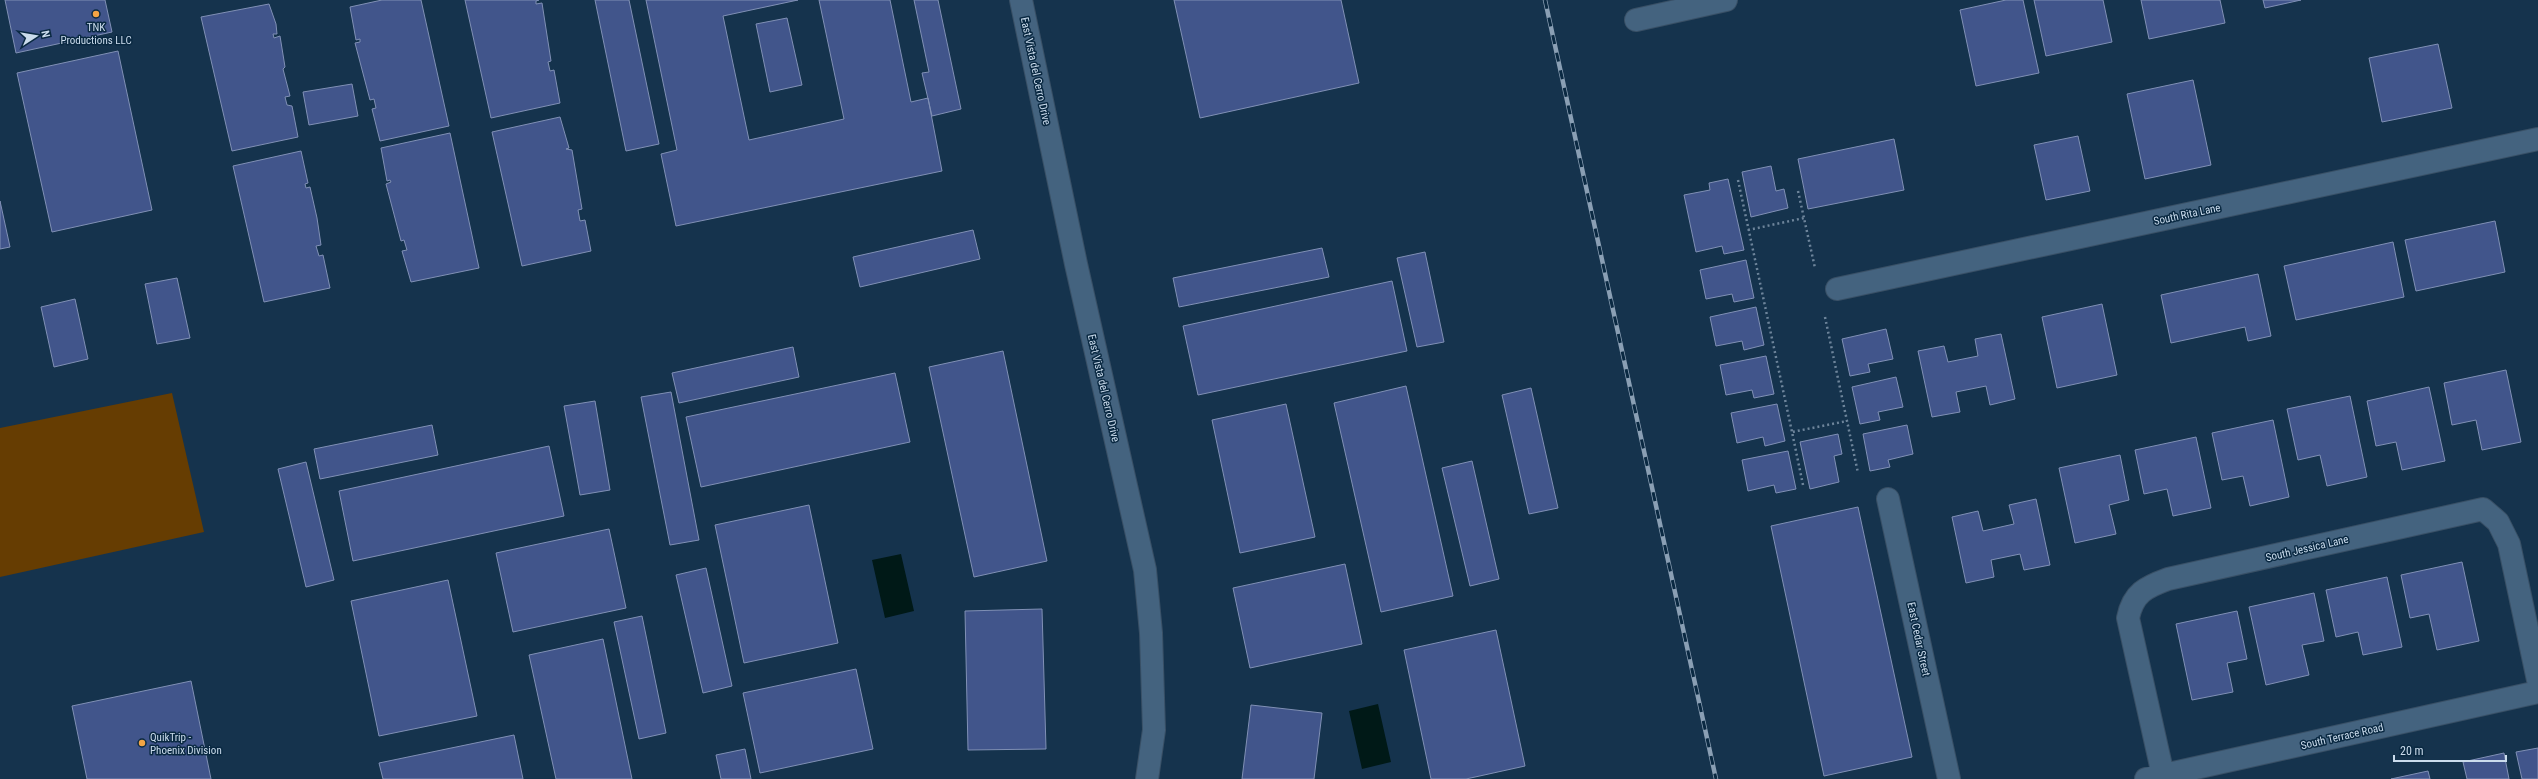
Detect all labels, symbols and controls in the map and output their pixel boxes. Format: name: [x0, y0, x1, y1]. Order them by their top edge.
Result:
marker: TNK Productions LLC: [91, 9, 101, 19]
north arrow: [16, 16, 56, 56]
street label: East Vista del Cerro Drive: [1018, 16, 1053, 126]
place label: TNK Productions LLC: [60, 21, 132, 47]
text: N: [38, 29, 52, 39]
street label: South Rita Lane: [2152, 201, 2222, 228]
street label: East Vista del Cerro Drive: [1085, 333, 1122, 443]
street label: South Jessica Lane: [2264, 533, 2350, 564]
street label: East Cedar Street: [1904, 601, 1933, 677]
street label: South Terrace Road: [2300, 721, 2385, 752]
place label: QuikTrip - Phoenix Division: [150, 731, 222, 757]
scale bar: [2394, 737, 2506, 763]
marker: QuikTrip - Phoenix Division: [137, 738, 147, 748]
text: 20 m: [2400, 744, 2424, 758]

